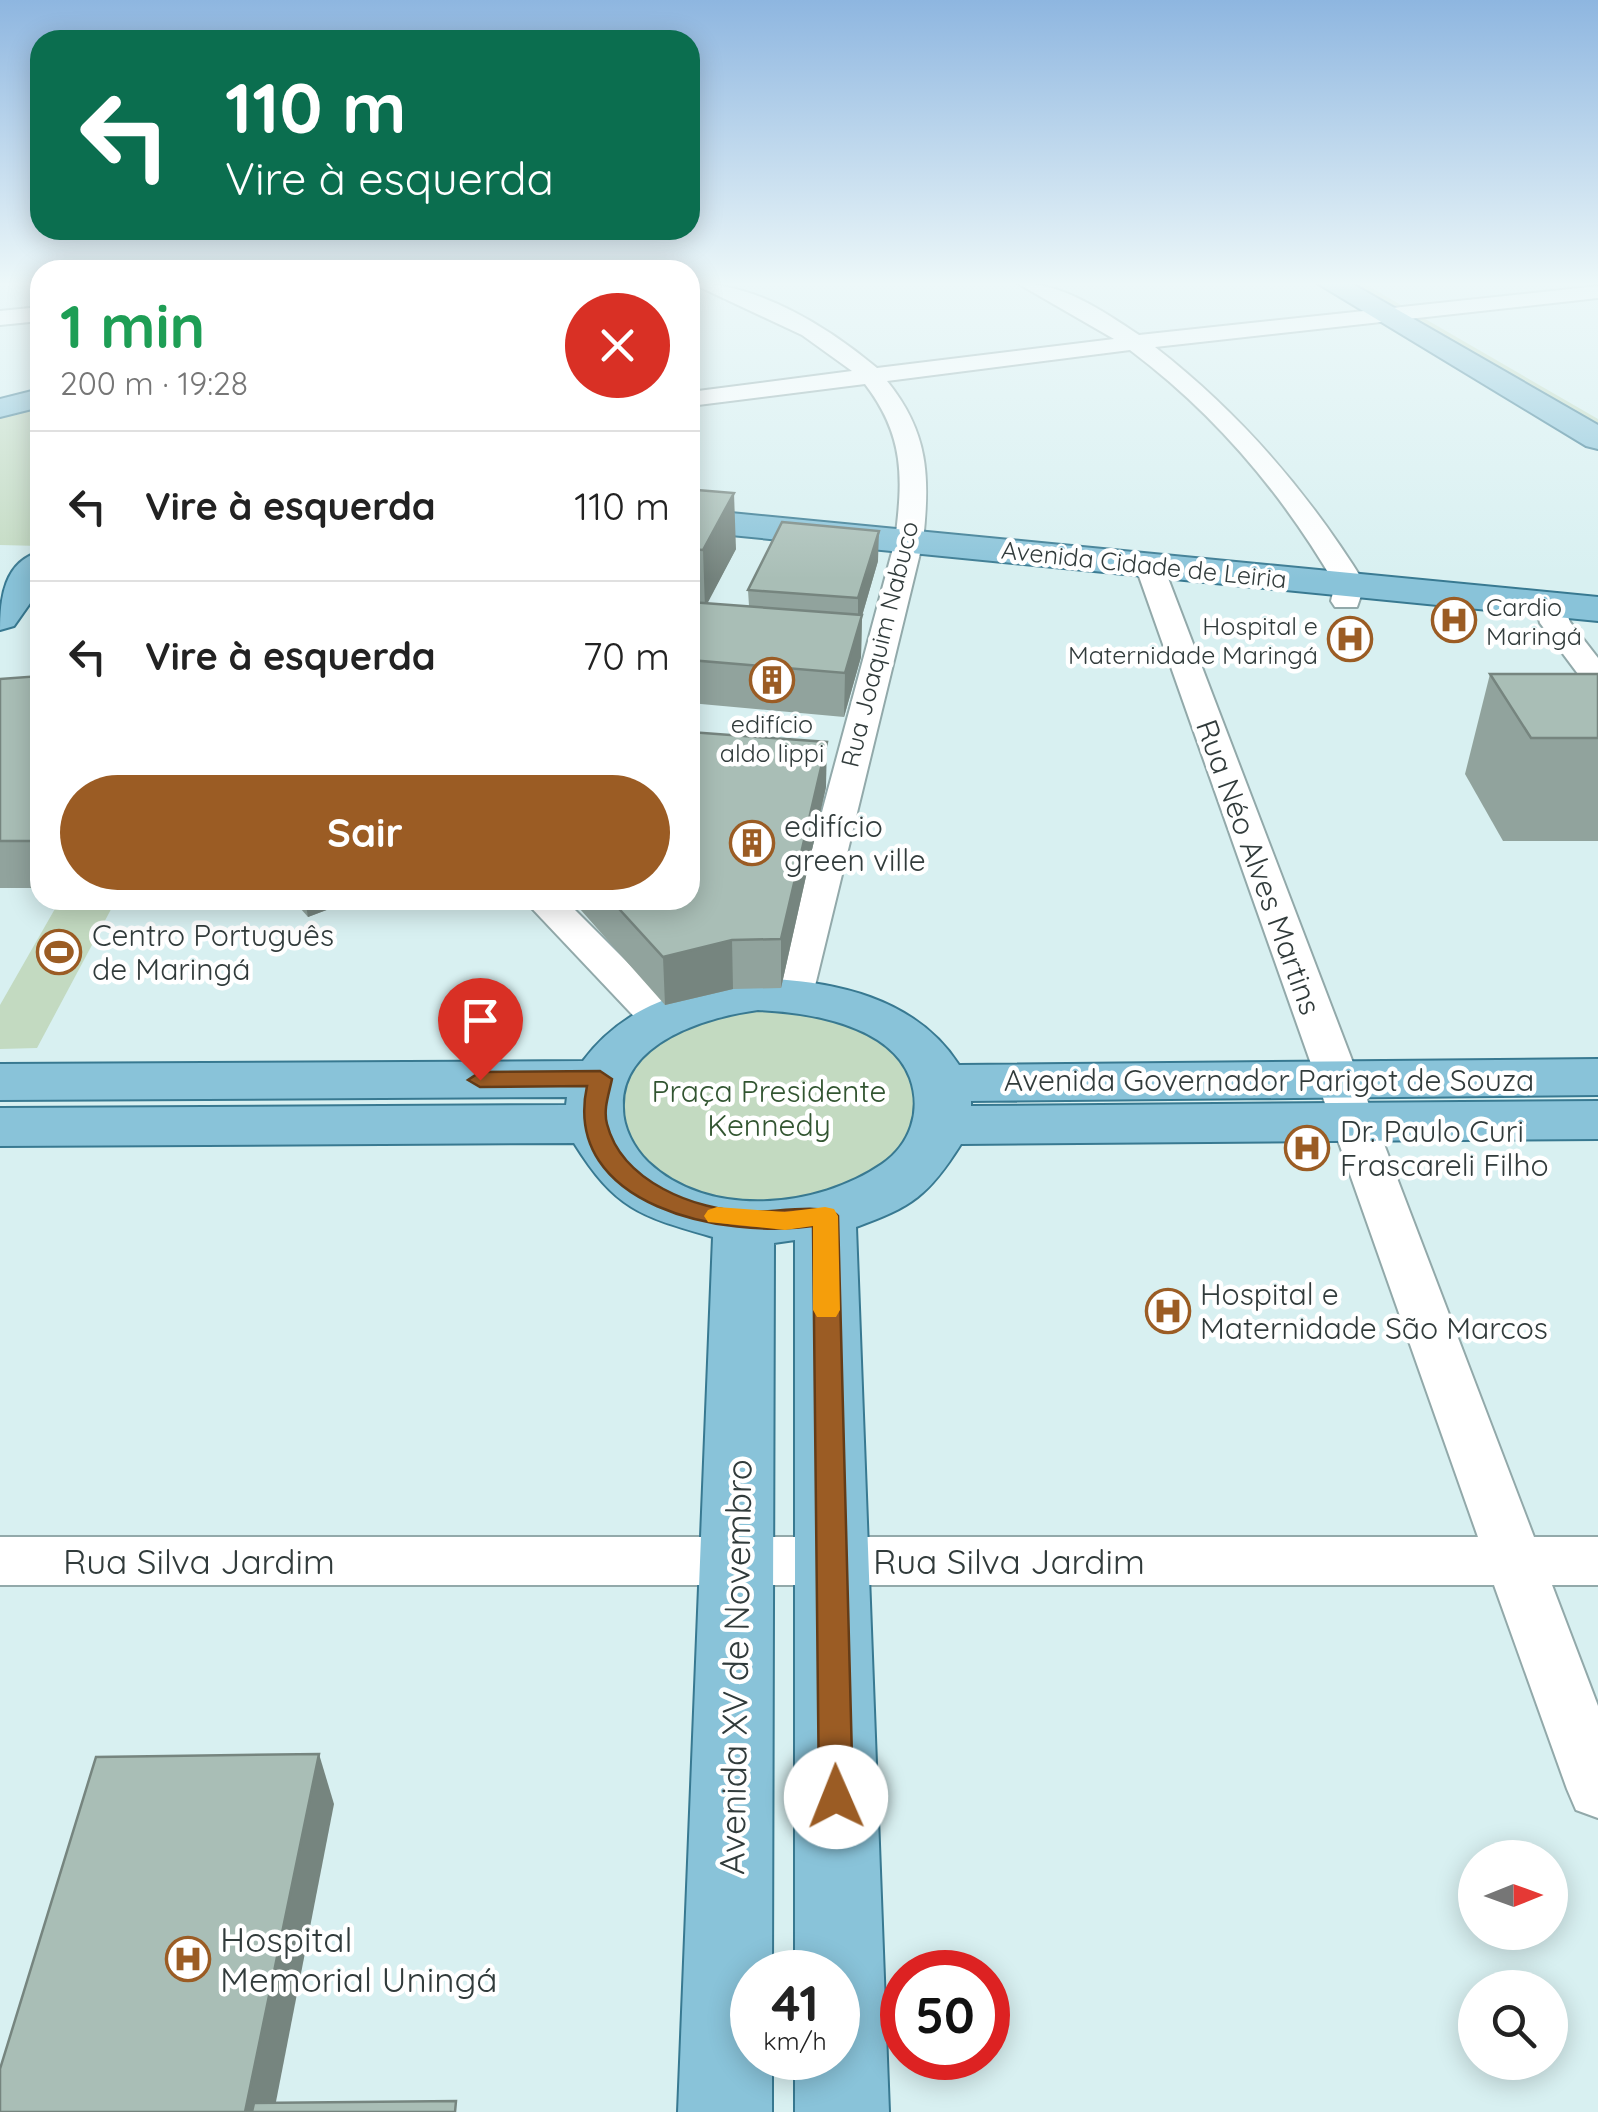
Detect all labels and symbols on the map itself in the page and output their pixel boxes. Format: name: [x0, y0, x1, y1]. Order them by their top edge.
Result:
street label: Rua Joaquim Nabuco: [833, 518, 925, 770]
street label: Avenida Cidade de Leiria: [1000, 534, 1288, 594]
place label: Cardio Maringá: [1486, 591, 1582, 651]
hospital icon: Cardio Maringá: [1431, 597, 1477, 643]
place label: Hospital e Maternidade Maringá: [1068, 610, 1318, 670]
hospital icon: Hospital e Maternidade Maringá: [1327, 616, 1373, 662]
building icon: edifício aldo lippi: [749, 657, 795, 703]
place label: edifício aldo lippi: [720, 708, 824, 768]
street label: Rua Néo Alves Martins: [1188, 714, 1330, 1020]
place label: edifício green ville: [784, 807, 926, 879]
building icon: edifício green ville: [729, 820, 775, 866]
place label: Centro Português de Maringá: [92, 916, 334, 988]
sports icon: Centro Português de Maringá: [36, 929, 82, 975]
pin: [438, 978, 523, 1081]
street label: Avenida Governador Parigot de Souza: [1004, 1061, 1534, 1099]
park label: Praça Presidente Kennedy: [652, 1072, 886, 1144]
place label: Dr. Paulo Curi Frascareli Filho: [1340, 1112, 1549, 1184]
hospital icon: Dr. Paulo Curi Frascareli Filho: [1284, 1125, 1330, 1171]
place label: Hospital e Maternidade São Marcos: [1200, 1275, 1548, 1347]
hospital icon: Hospital e Maternidade São Marcos: [1145, 1288, 1191, 1334]
street label: Avenida XV de Novembro: [709, 1459, 761, 1875]
street label: Rua Silva Jardim: [63, 1539, 335, 1583]
street label: Rua Silva Jardim: [873, 1539, 1145, 1583]
position arrow: [784, 1745, 888, 1849]
north arrow: [1458, 1840, 1568, 1950]
place label: Hospital Memorial Uningá: [220, 1917, 497, 2001]
hospital icon: Hospital Memorial Uningá: [165, 1936, 211, 1982]
speed limit sign: 50: [880, 1950, 1010, 2080]

